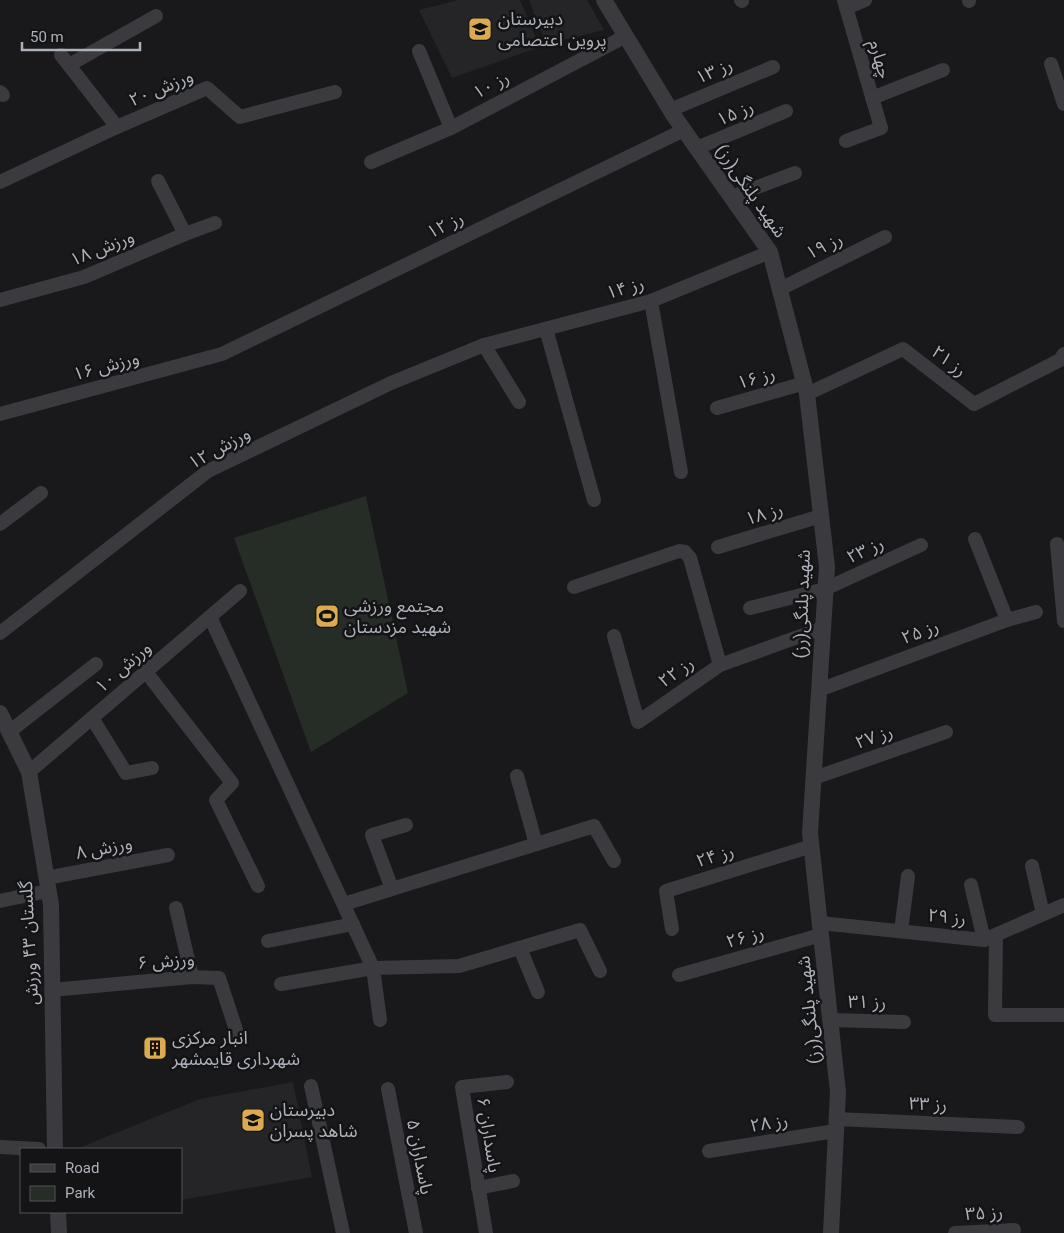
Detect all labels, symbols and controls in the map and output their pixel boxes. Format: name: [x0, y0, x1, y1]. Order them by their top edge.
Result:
place label: دبیرستان پروین اعتصامی: [498, 8, 607, 51]
school or university icon: دبیرستان پروین اعتصامی: [467, 16, 493, 42]
scale bar: [22, 20, 140, 52]
text: 50 m: [30, 28, 64, 46]
street label: چهارم: [861, 37, 896, 82]
street label: رز ۱۳: [692, 53, 736, 89]
street label: ورزش ۲۰: [126, 65, 196, 111]
street label: رز ۱۰: [469, 66, 513, 104]
street label: رز ۱۵: [713, 95, 757, 131]
street label: شهید پلنگی(رز): [711, 140, 791, 242]
street label: رز ۱۲: [423, 207, 467, 243]
street label: ورزش ۱۸: [67, 225, 137, 271]
street label: رز ۱۹: [802, 228, 846, 264]
street label: رز ۱۴: [604, 272, 646, 304]
street label: رز ۲۱: [927, 341, 971, 381]
street label: ورزش ۱۶: [71, 347, 141, 385]
street label: رز ۱۶: [735, 362, 777, 394]
street label: ورزش ۱۲: [184, 422, 254, 474]
street label: رز ۱۸: [742, 498, 786, 530]
street label: رز ۲۳: [843, 532, 887, 568]
street label: شهید پلنگی(رز): [789, 549, 815, 659]
place label: مجتمع ورزشی شهید مزدستان: [344, 595, 451, 638]
sports icon: مجتمع ورزشی شهید مزدستان: [314, 603, 340, 629]
street label: رز ۲۵: [898, 615, 942, 649]
street label: ورزش ۱۰: [90, 637, 156, 697]
street label: رز ۲۲: [654, 652, 698, 692]
street label: رز ۲۷: [852, 720, 896, 754]
street label: ورزش ۸: [74, 832, 134, 864]
street label: رز ۲۴: [693, 840, 737, 872]
street label: گلستان ۴۳ ورزش: [15, 880, 43, 1006]
street label: رز ۲۹: [927, 904, 967, 930]
street label: رز ۲۶: [724, 921, 766, 953]
street label: ورزش ۶: [137, 948, 195, 974]
street label: شهید پلنگی(رز): [792, 955, 826, 1065]
street label: رز ۳۱: [848, 991, 886, 1013]
place label: انبار مرکزی شهرداری قایمشهر: [171, 1027, 300, 1070]
building icon: انبار مرکزی شهرداری قایمشهر: [142, 1035, 168, 1061]
street label: رز ۳۳: [908, 1092, 948, 1116]
street label: پاسداران ۶: [472, 1096, 506, 1174]
place label: دبیرستان شاهد پسران: [270, 1099, 358, 1142]
school or university icon: دبیرستان شاهد پسران: [240, 1107, 266, 1133]
street label: رز ۲۸: [748, 1109, 790, 1137]
street label: پاسداران ۵: [402, 1118, 438, 1196]
legend: [20, 1148, 182, 1213]
text: Road: [65, 1159, 99, 1177]
text: Park: [65, 1184, 96, 1202]
street label: رز ۳۵: [964, 1201, 1004, 1225]

